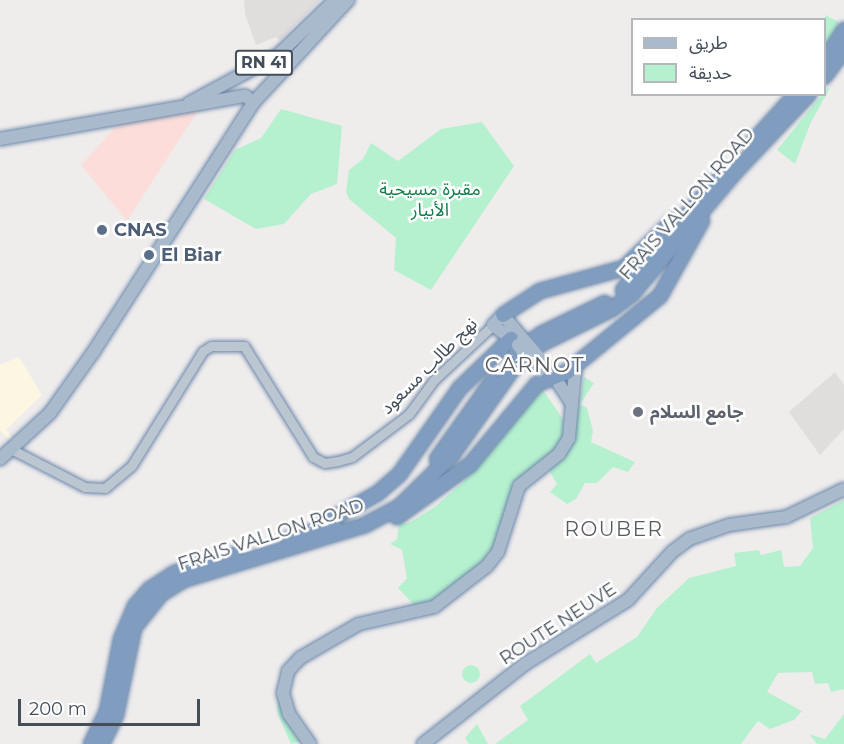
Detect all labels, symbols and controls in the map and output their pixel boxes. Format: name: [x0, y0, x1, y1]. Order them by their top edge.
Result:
legend: [631, 18, 826, 96]
text: طريق: [689, 32, 728, 54]
road number: RN 41: [234, 50, 294, 76]
text: حديقة: [689, 62, 732, 84]
street label: FRAIS VALLON ROAD: [615, 124, 759, 284]
park label: مقبرة مسيحية الأبيار: [379, 179, 481, 222]
place label: CNAS: [114, 219, 167, 241]
marker: CNAS: [95, 223, 109, 237]
place label: El Biar: [161, 244, 222, 266]
marker: El Biar: [142, 248, 156, 262]
street label: نهج طالب مسعود: [376, 313, 482, 419]
district label: CARNOT: [485, 352, 585, 378]
place label: جامع السلام: [650, 401, 744, 423]
marker: جامع السلام: [631, 405, 645, 419]
street label: FRAIS VALLON ROAD: [175, 495, 367, 575]
district label: ROUBER: [565, 517, 663, 541]
street label: ROUTE NEUVE: [496, 578, 620, 670]
scale bar: [21, 687, 202, 725]
text: 200 m: [29, 698, 87, 720]

